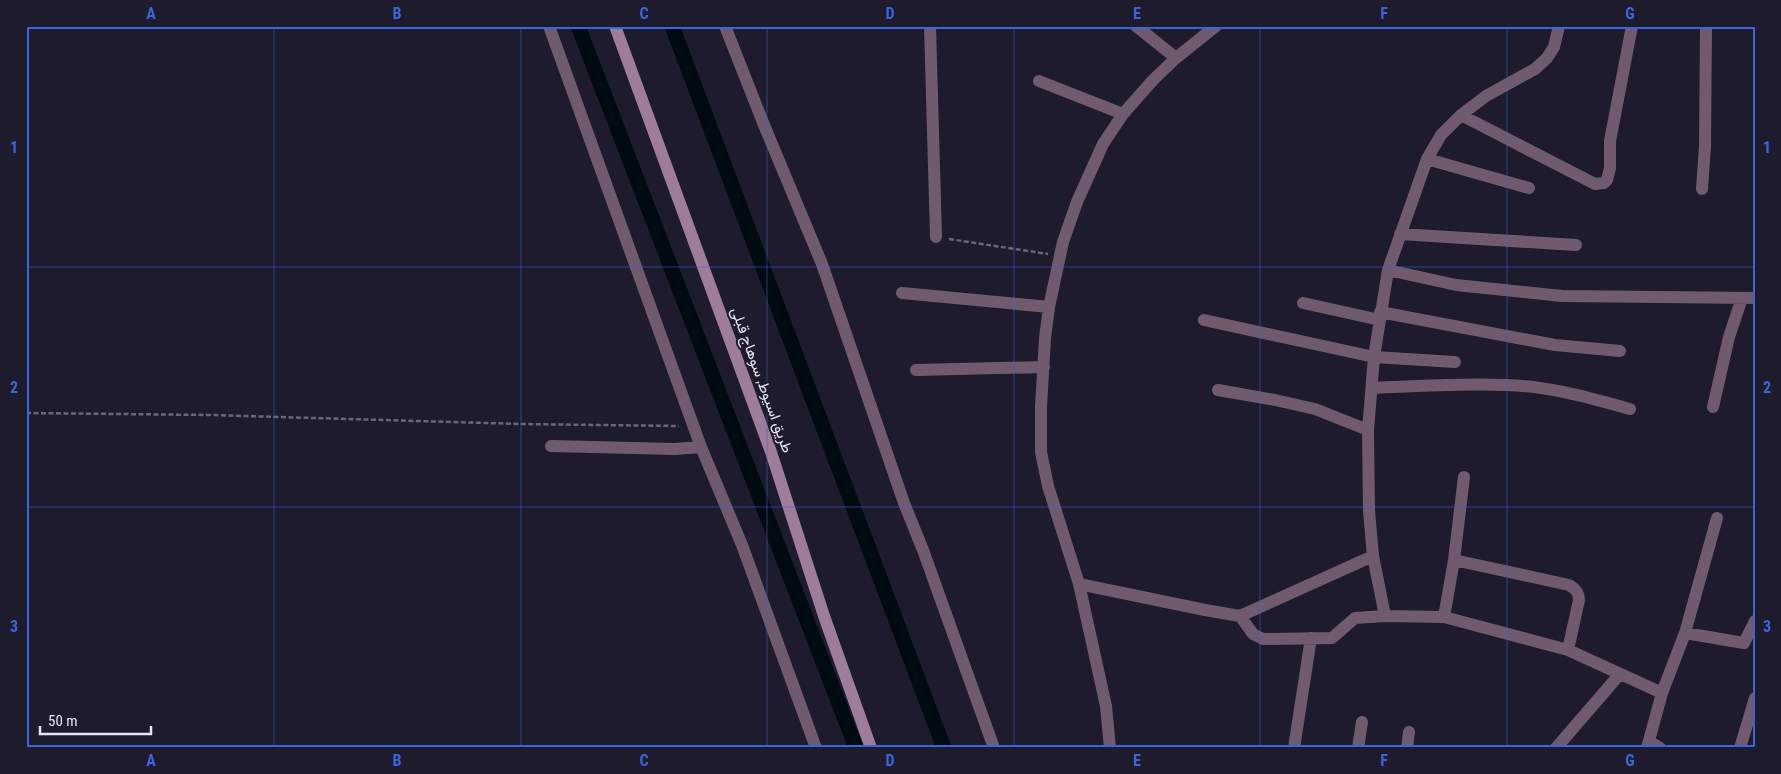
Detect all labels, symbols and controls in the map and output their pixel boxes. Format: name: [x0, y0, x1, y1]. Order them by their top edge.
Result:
text: A: [146, 4, 156, 23]
text: B: [393, 4, 402, 23]
text: C: [639, 4, 649, 23]
text: D: [885, 4, 895, 23]
text: E: [1133, 4, 1141, 23]
text: F: [1380, 4, 1388, 23]
text: G: [1625, 4, 1635, 23]
text: 1: [10, 138, 18, 157]
text: 1: [1763, 138, 1771, 157]
street label: طريق اسيوط, سوهاج قبلى: [725, 305, 797, 456]
text: 2: [10, 378, 18, 397]
text: 2: [1763, 378, 1771, 397]
text: 3: [10, 617, 18, 636]
text: 3: [1763, 617, 1771, 636]
scale bar: [40, 704, 151, 736]
text: 50 m: [48, 712, 78, 730]
text: A: [146, 751, 156, 770]
text: B: [393, 751, 402, 770]
text: C: [639, 751, 649, 770]
text: D: [885, 751, 895, 770]
text: E: [1133, 751, 1141, 770]
text: F: [1380, 751, 1388, 770]
text: G: [1625, 751, 1635, 770]

